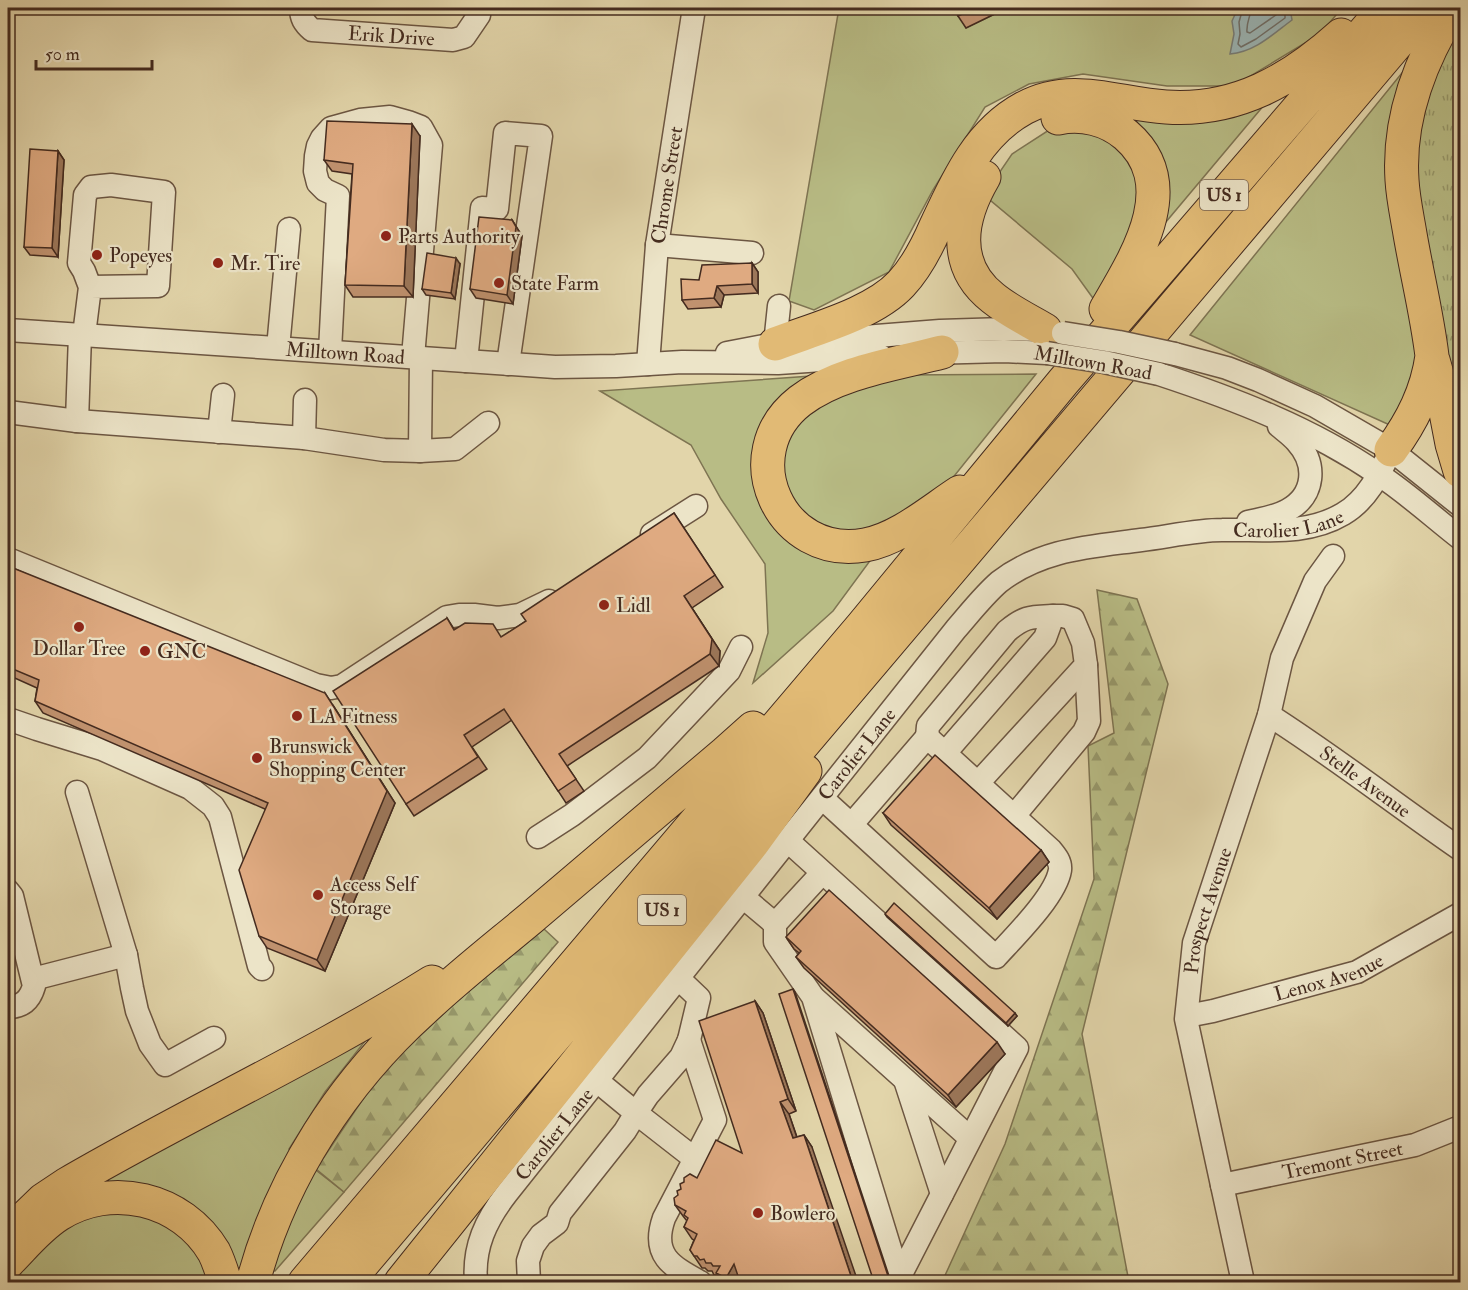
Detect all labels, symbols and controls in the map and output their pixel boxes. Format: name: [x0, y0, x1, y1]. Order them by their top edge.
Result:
street label: Erik Drive: [347, 20, 435, 51]
scale bar: [36, 33, 152, 71]
text: 50 m: [45, 43, 80, 66]
street label: Chrome Street: [645, 124, 688, 246]
road number: US 1: [1200, 180, 1248, 210]
place label: Parts Authority: [398, 224, 521, 249]
marker: Parts Authority: [379, 229, 393, 243]
place label: Popeyes: [109, 243, 172, 269]
marker: Popeyes: [90, 248, 104, 262]
place label: Mr. Tire: [230, 251, 300, 276]
marker: Mr. Tire: [211, 256, 225, 270]
place label: State Farm: [511, 271, 600, 296]
marker: State Farm: [492, 276, 506, 290]
street label: Milltown Road: [285, 336, 406, 369]
street label: Milltown Road: [1032, 340, 1154, 386]
street label: Carolier Lane: [1233, 504, 1348, 543]
place label: Lidl: [616, 593, 651, 618]
marker: Lidl: [597, 598, 611, 612]
marker: Dollar Tree: [72, 620, 86, 634]
place label: Dollar Tree: [33, 636, 125, 661]
place label: GNC: [157, 639, 206, 664]
marker: GNC: [138, 644, 152, 658]
street label: Carolier Lane: [812, 702, 901, 805]
place label: LA Fitness: [309, 704, 397, 729]
marker: LA Fitness: [290, 709, 304, 723]
place label: Brunswick Shopping Center: [269, 734, 406, 783]
street label: Stelle Avenue: [1315, 740, 1416, 823]
marker: Brunswick Shopping Center: [250, 751, 264, 765]
street label: Prospect Avenue: [1178, 844, 1237, 975]
place label: Access Self Storage: [329, 872, 420, 920]
marker: Access Self Storage: [311, 888, 325, 902]
road number: US 1: [638, 895, 686, 925]
street label: Lenox Avenue: [1271, 947, 1388, 1006]
street label: Carolier Lane: [509, 1083, 598, 1186]
street label: Tremont Street: [1280, 1135, 1406, 1185]
place label: Bowlero: [770, 1201, 835, 1226]
marker: Bowlero: [751, 1206, 765, 1220]

